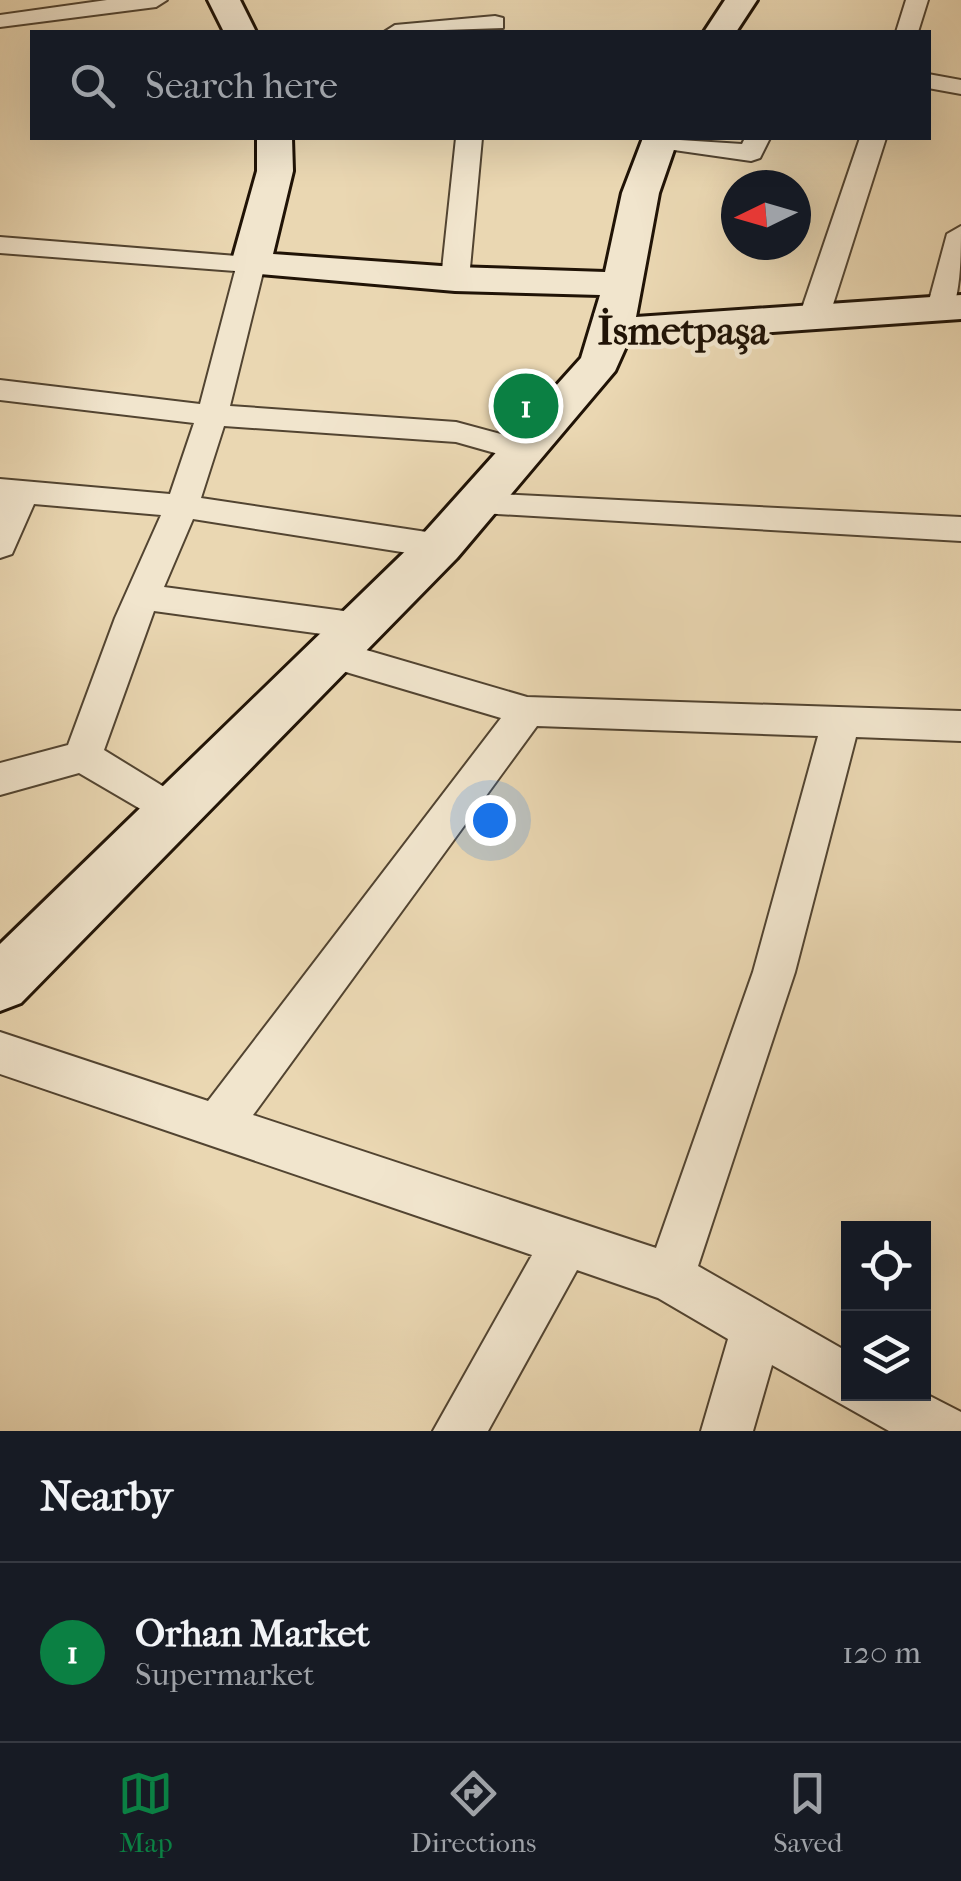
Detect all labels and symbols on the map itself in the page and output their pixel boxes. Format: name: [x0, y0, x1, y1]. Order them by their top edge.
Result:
north arrow: [721, 170, 811, 260]
district label: İsmetpaşa: [598, 307, 770, 355]
pin: 1: [494, 368, 558, 444]
your location: [465, 795, 516, 846]

